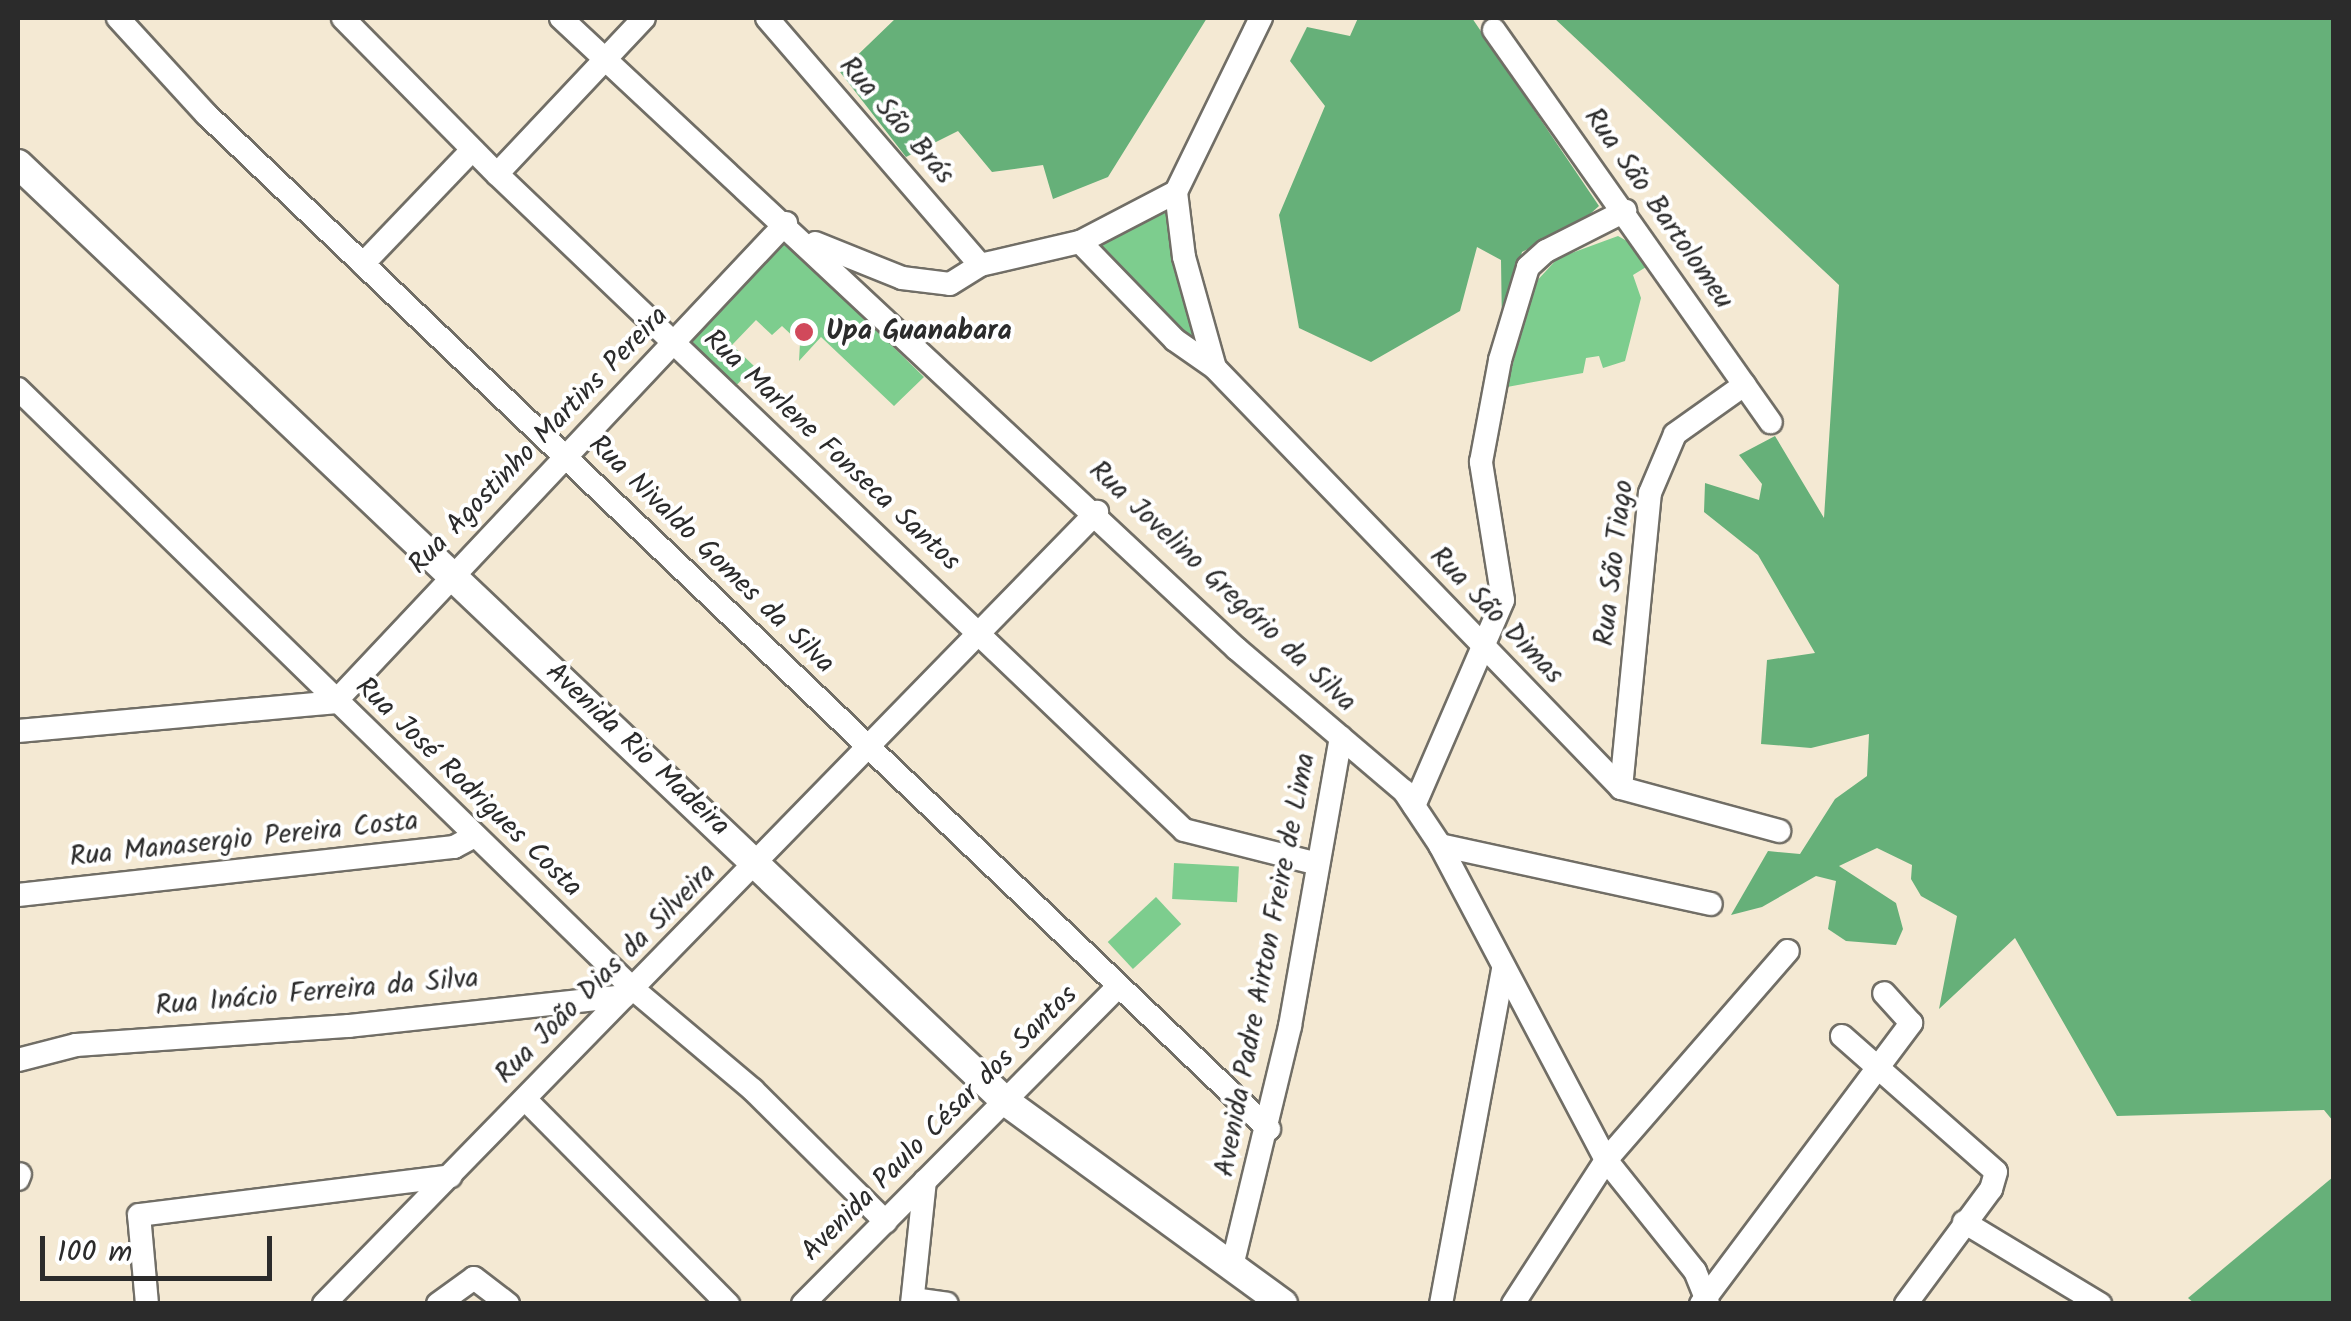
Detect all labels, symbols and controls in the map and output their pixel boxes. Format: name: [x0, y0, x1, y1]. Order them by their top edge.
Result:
street label: Rua São Brás: [831, 50, 961, 192]
street label: Rua São Bartolomeu: [1576, 102, 1740, 316]
street label: Rua Agostinho Martins Pereira: [402, 300, 676, 582]
place label: Upa Guanabara: [826, 315, 1012, 349]
marker: Upa Guanabara: [791, 319, 817, 345]
street label: Rua Marlene Fonseca Santos: [696, 323, 966, 579]
street label: Rua Nivaldo Gomes da Silva: [581, 429, 841, 681]
street label: Rua Jovelino Gregório da Silva: [1081, 454, 1363, 720]
street label: Rua São Tiago: [1588, 478, 1642, 648]
street label: Rua São Dimas: [1422, 540, 1570, 692]
street label: Avenida Rio Madeira: [538, 656, 736, 844]
street label: Rua José Rodrigues Costa: [348, 671, 588, 905]
street label: Avenida Padre Airton Freire de Lima: [1208, 750, 1324, 1180]
street label: Rua Manasergio Pereira Costa: [68, 805, 420, 875]
street label: Rua João Dias da Silveira: [489, 857, 723, 1091]
street label: Rua Inácio Ferreira da Silva: [154, 962, 480, 1024]
street label: Avenida Paulo César dos Santos: [795, 979, 1085, 1269]
scale bar: [45, 1216, 278, 1278]
text: 100 m: [57, 1229, 132, 1277]

